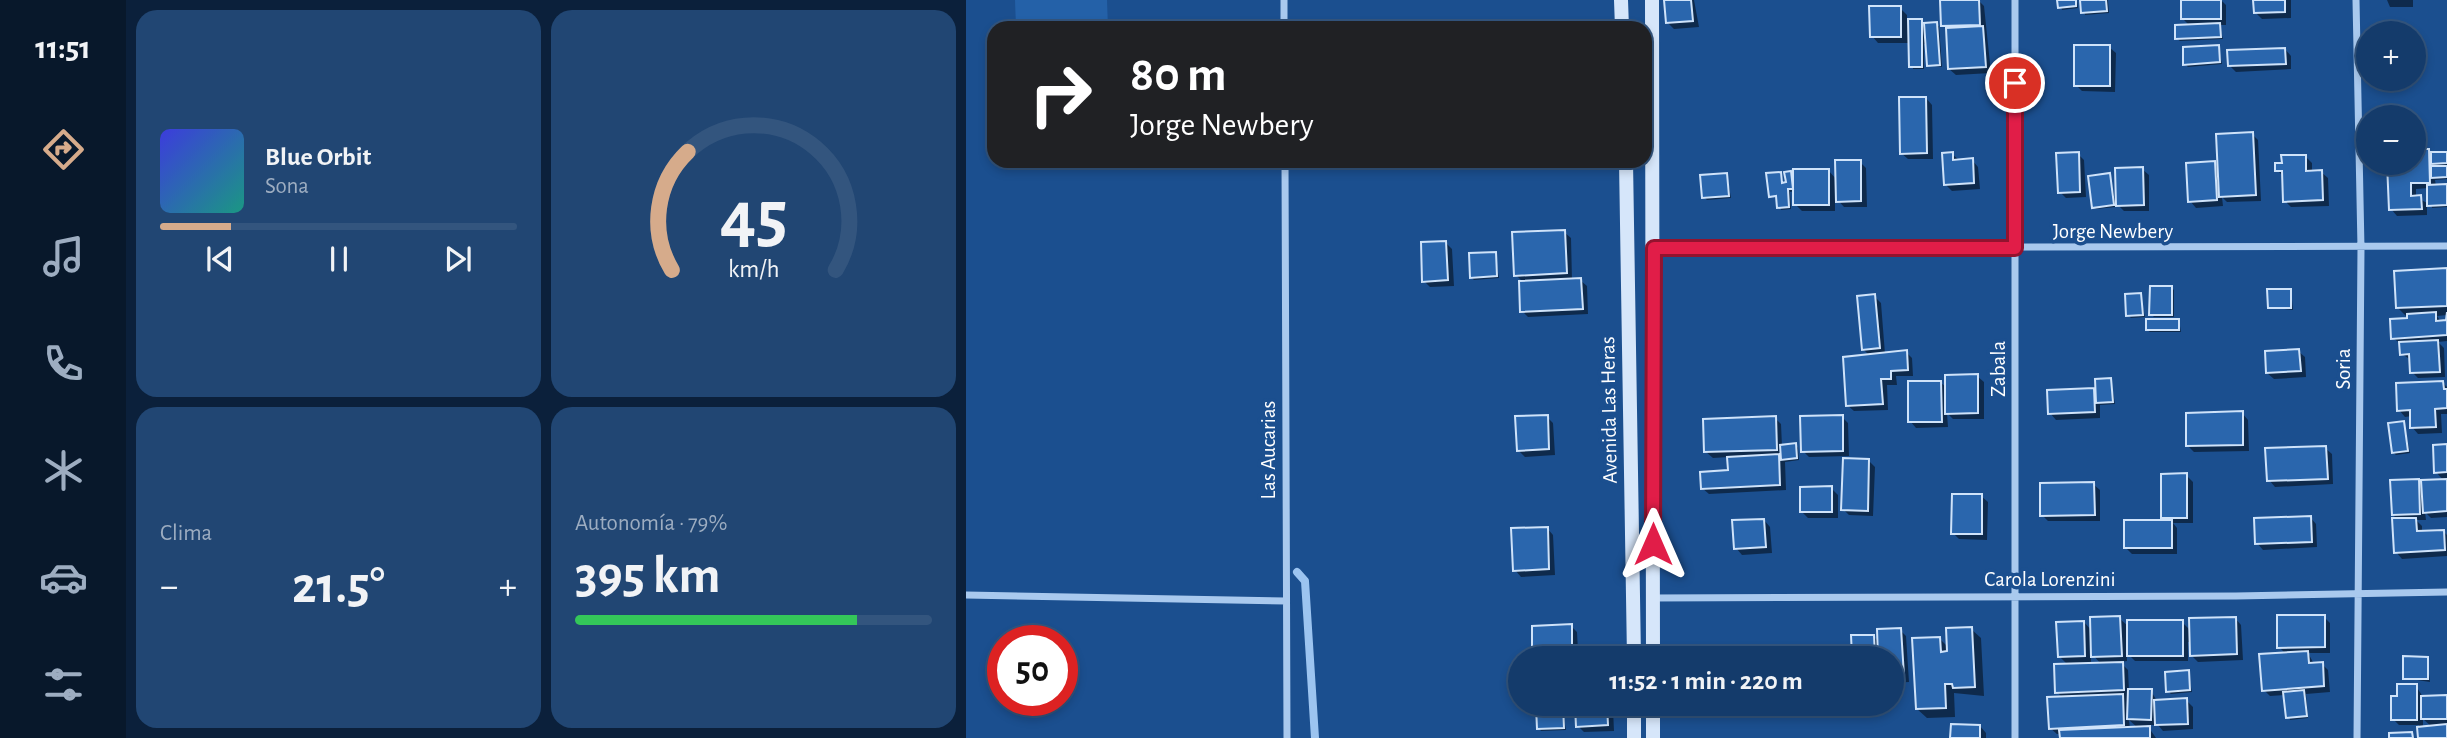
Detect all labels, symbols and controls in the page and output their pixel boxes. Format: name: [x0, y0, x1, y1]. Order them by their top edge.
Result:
map controls: [2356, 21, 2426, 175]
button: +: [2356, 21, 2426, 91]
text: 11:51: [35, 32, 91, 64]
icon: right: [1015, 49, 1106, 140]
text: 80 m: [1130, 51, 1227, 100]
pin: [1985, 53, 2045, 113]
icon: arrive: [1996, 64, 2034, 102]
button: −: [2356, 105, 2426, 175]
text: Jorge Newbery: [1130, 109, 1314, 141]
icon: directions: [39, 125, 88, 174]
text: Blue Orbit: [265, 144, 371, 170]
text: Sona: [265, 175, 309, 198]
text: 45: [719, 182, 788, 255]
street label: Jorge Newbery: [2053, 221, 2173, 242]
icon: music: [39, 232, 88, 281]
icon: previous: [201, 240, 239, 278]
icon: pause: [320, 240, 358, 278]
icon: next: [439, 240, 477, 278]
text: km/h: [728, 257, 779, 282]
street label: Avenida Las Heras: [1597, 336, 1621, 484]
icon: phone: [39, 339, 88, 388]
street label: Zabala: [1988, 341, 2009, 397]
street label: Soria: [2333, 348, 2354, 390]
street label: Las Aucarias: [1258, 401, 1279, 499]
icon: climate: [39, 446, 88, 495]
position arrow: [1616, 507, 1690, 581]
text: Autonomía · 79%: [575, 512, 727, 535]
text: Clima: [160, 522, 212, 545]
text: 395 km: [575, 550, 721, 602]
icon: car: [39, 553, 88, 602]
text: 21.5°: [292, 560, 385, 612]
text: −: [160, 568, 178, 606]
text: +: [499, 568, 517, 606]
street label: Carola Lorenzini: [1984, 569, 2116, 590]
speed limit sign: 50: [987, 625, 1078, 716]
icon: filters: [39, 660, 88, 709]
text: 11:52 · 1 min · 220 m: [1609, 668, 1803, 694]

